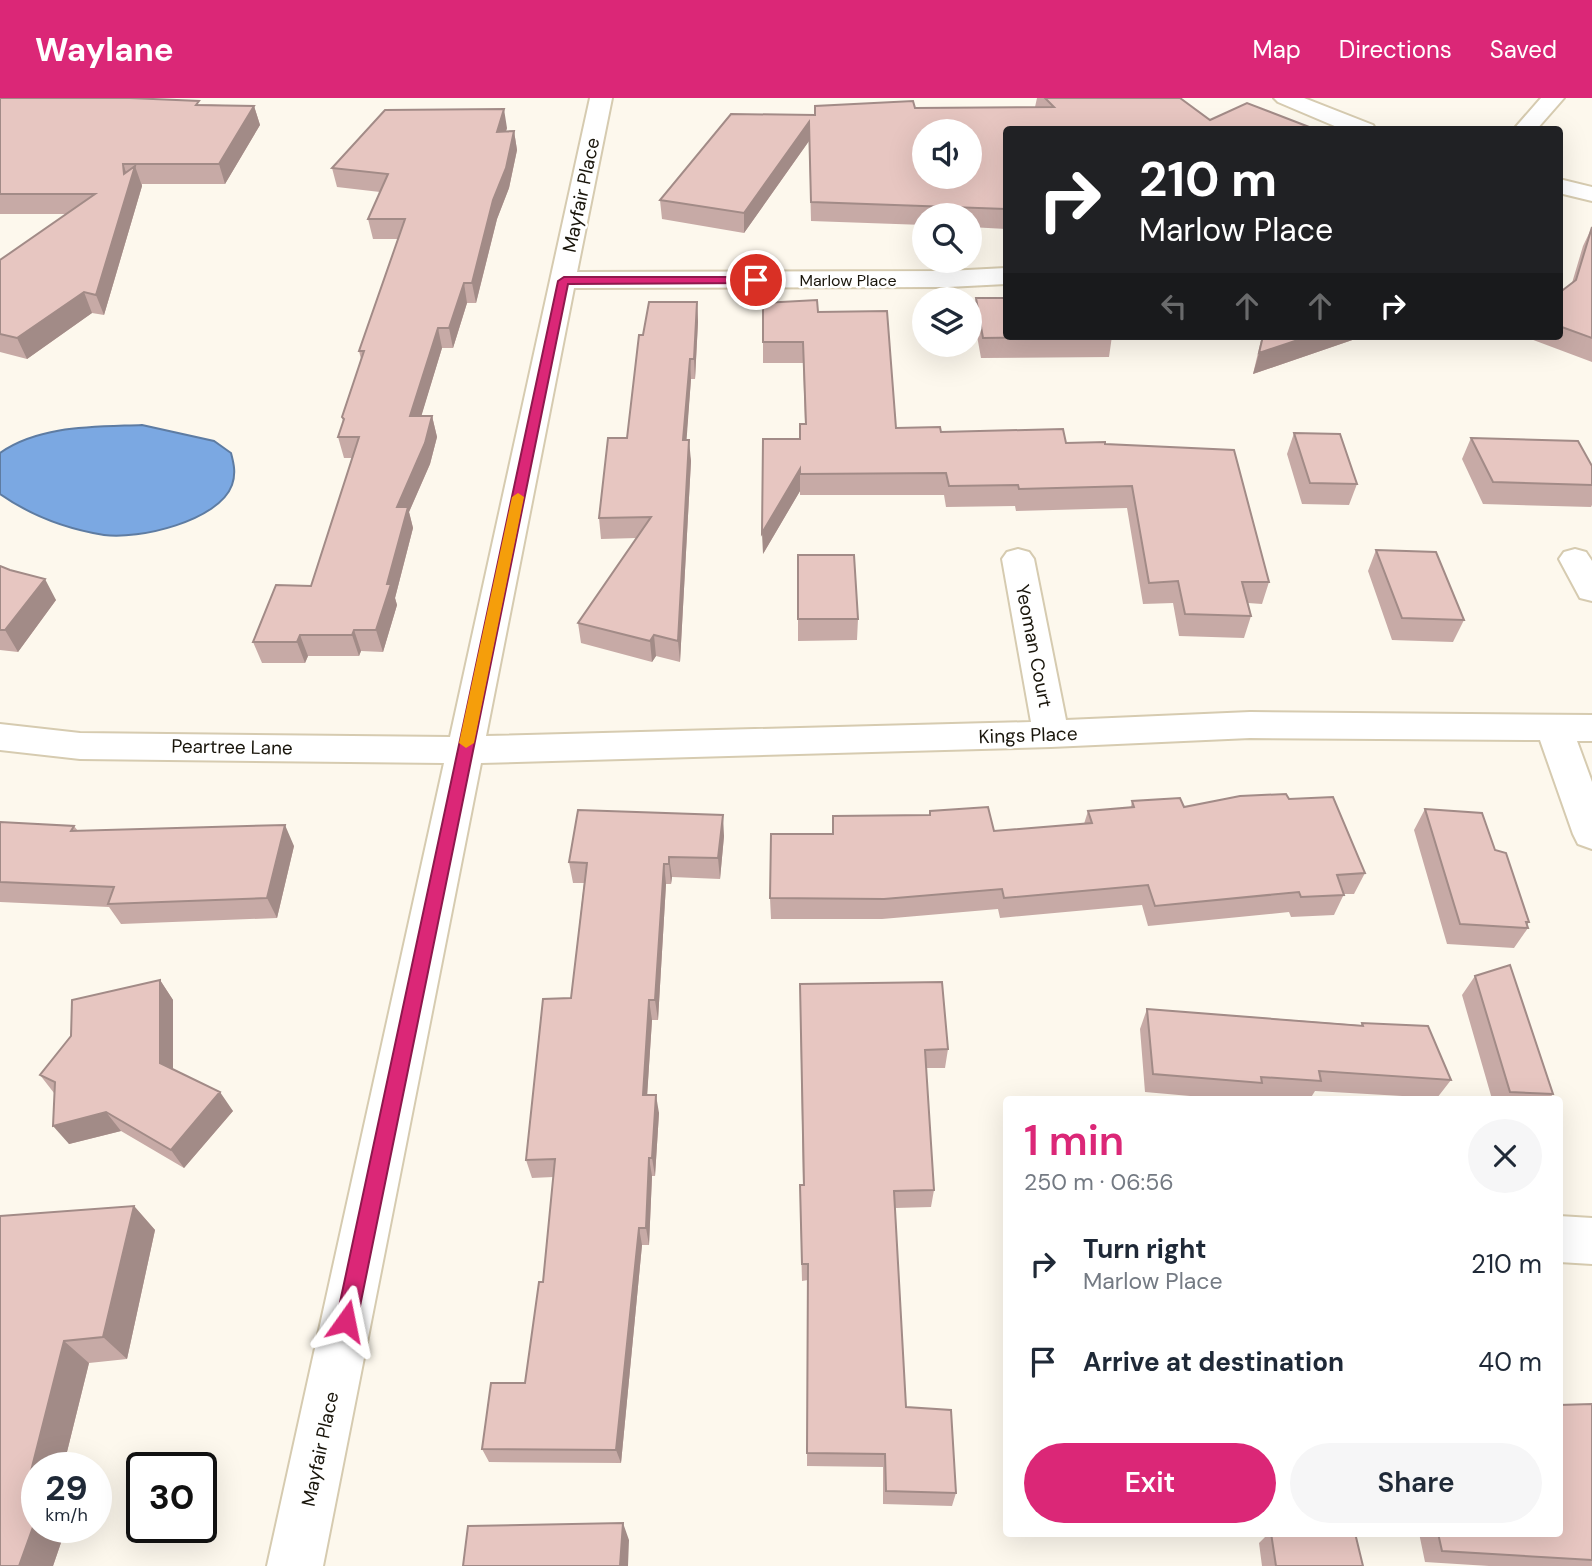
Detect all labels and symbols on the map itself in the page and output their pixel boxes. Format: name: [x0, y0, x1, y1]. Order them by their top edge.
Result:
street label: Mayfair Place: [557, 135, 605, 255]
pin: [726, 250, 786, 310]
street label: Marlow Place: [799, 270, 897, 291]
street label: Yeoman Court: [1010, 582, 1058, 710]
street label: Kings Place: [978, 721, 1078, 749]
street label: Peartree Lane: [171, 733, 293, 761]
position arrow: [309, 1284, 383, 1358]
street label: Mayfair Place: [296, 1389, 344, 1509]
speed limit sign: 30: [126, 1452, 217, 1543]

